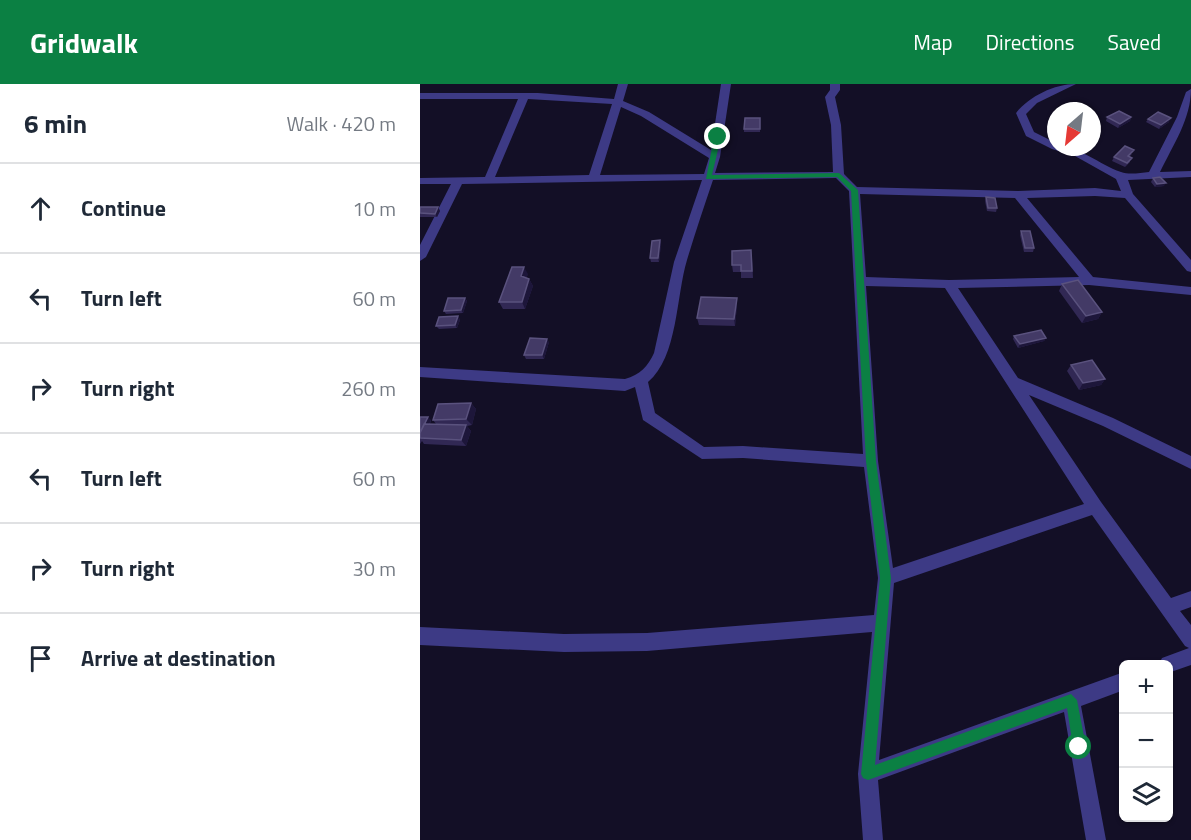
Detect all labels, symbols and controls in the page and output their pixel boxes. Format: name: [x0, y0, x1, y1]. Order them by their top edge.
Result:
text: Gridwalk: [30, 21, 138, 64]
text: Map: [913, 26, 953, 58]
text: Directions: [986, 26, 1075, 58]
text: Saved: [1108, 26, 1161, 58]
north arrow: [1047, 102, 1101, 156]
text: 6 min: [24, 104, 87, 143]
text: Walk · 420 m: [287, 108, 396, 139]
route end: [704, 123, 730, 149]
text: Continue: [81, 191, 166, 225]
icon: ahead: [24, 192, 57, 225]
text: 10 m: [352, 193, 396, 224]
text: Turn left: [81, 281, 162, 315]
icon: left: [24, 282, 57, 315]
text: 60 m: [352, 283, 396, 314]
text: Turn right: [81, 371, 175, 405]
icon: right: [24, 372, 57, 405]
text: 260 m: [341, 373, 396, 404]
text: Turn left: [81, 461, 162, 495]
icon: left: [24, 462, 57, 495]
text: 60 m: [352, 463, 396, 494]
text: Turn right: [81, 551, 175, 585]
icon: right: [24, 552, 57, 585]
text: 30 m: [352, 553, 396, 584]
text: Arrive at destination: [81, 641, 276, 675]
icon: arrive: [24, 642, 57, 675]
map controls: [1119, 660, 1173, 822]
button: +: [1119, 660, 1173, 714]
button: −: [1119, 714, 1173, 768]
route start: [1065, 733, 1091, 759]
button: layers: [1119, 768, 1173, 822]

